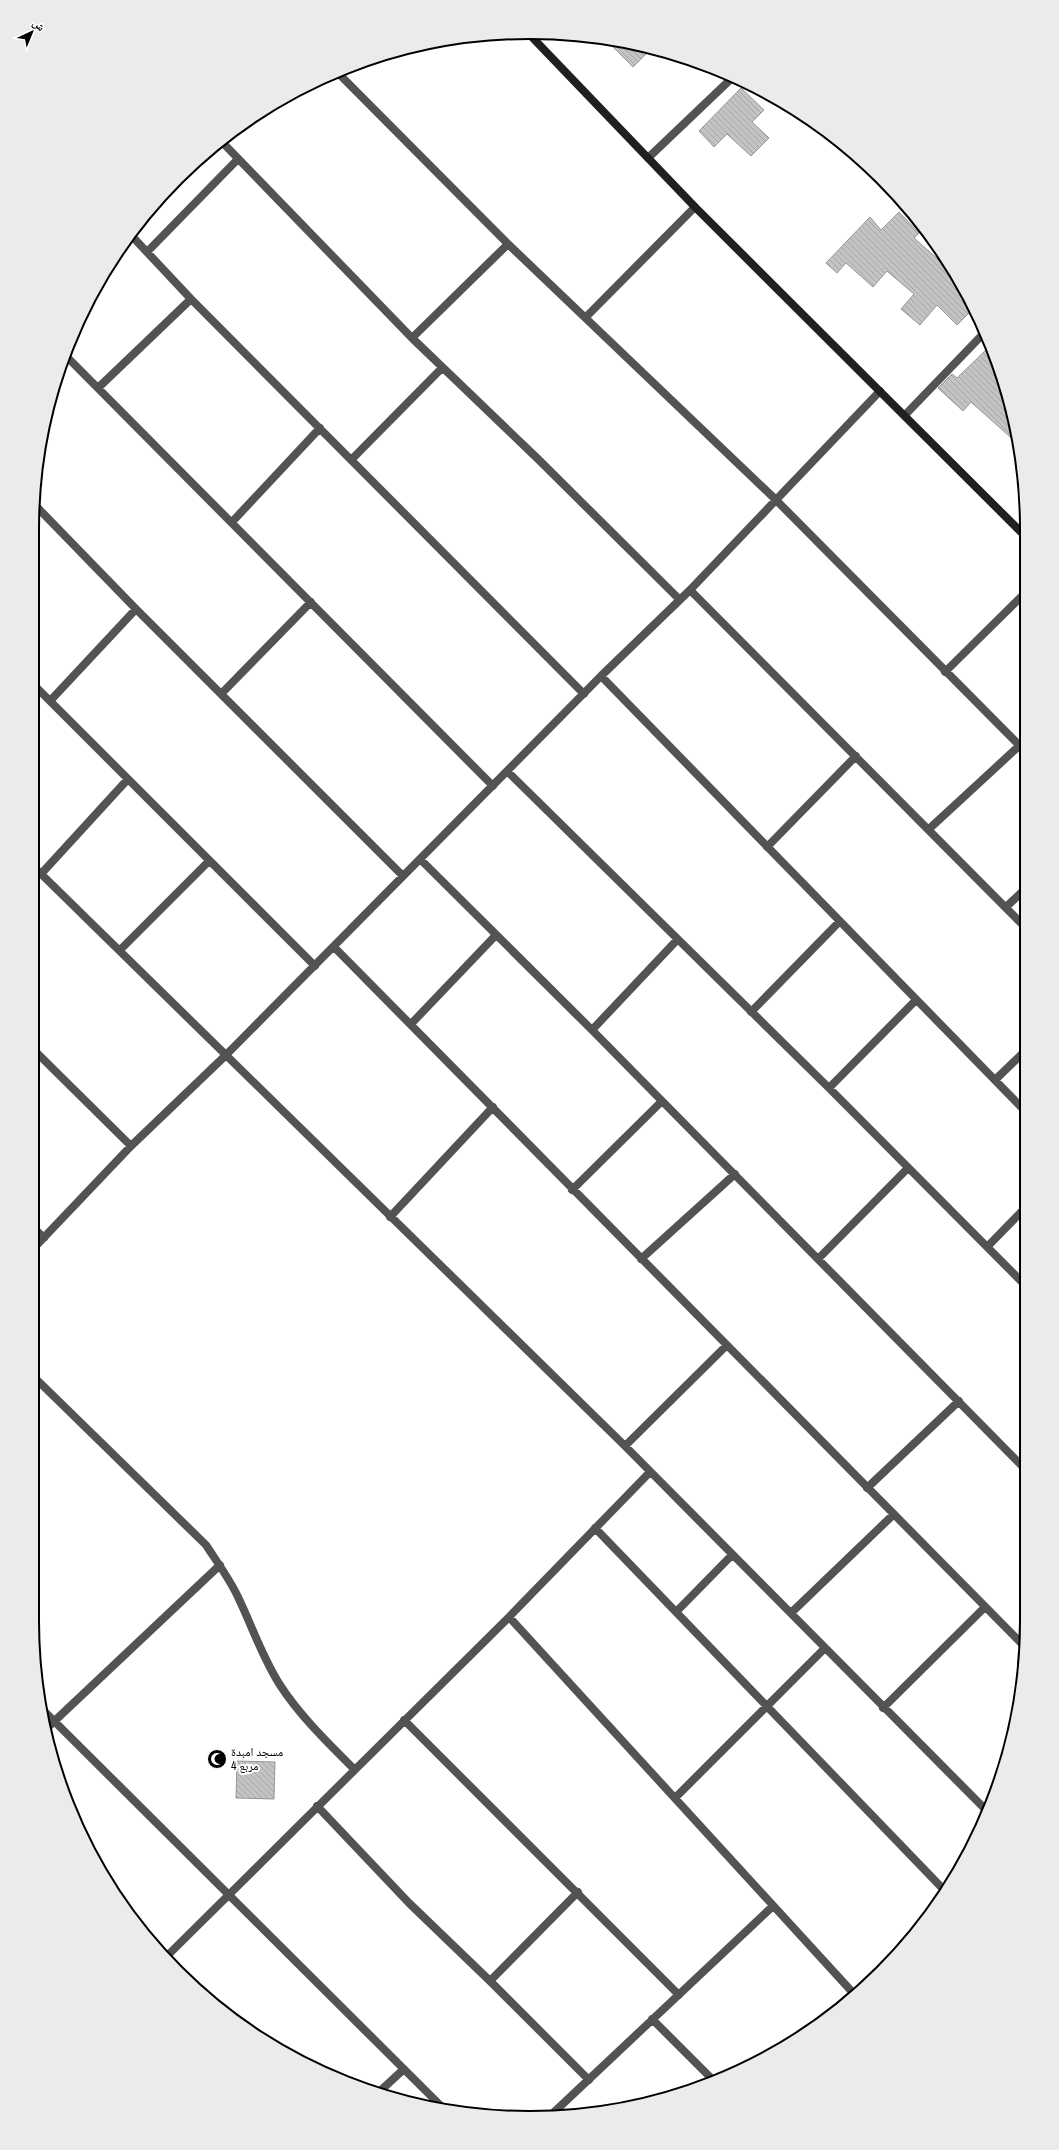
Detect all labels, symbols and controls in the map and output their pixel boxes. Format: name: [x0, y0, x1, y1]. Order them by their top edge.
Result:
north arrow: [12, 12, 52, 52]
text: ش: [29, 16, 48, 35]
place label: مسجد امبدة مربع 4: [231, 1744, 283, 1774]
mosque icon: مسجد امبدة مربع 4: [206, 1748, 228, 1770]

